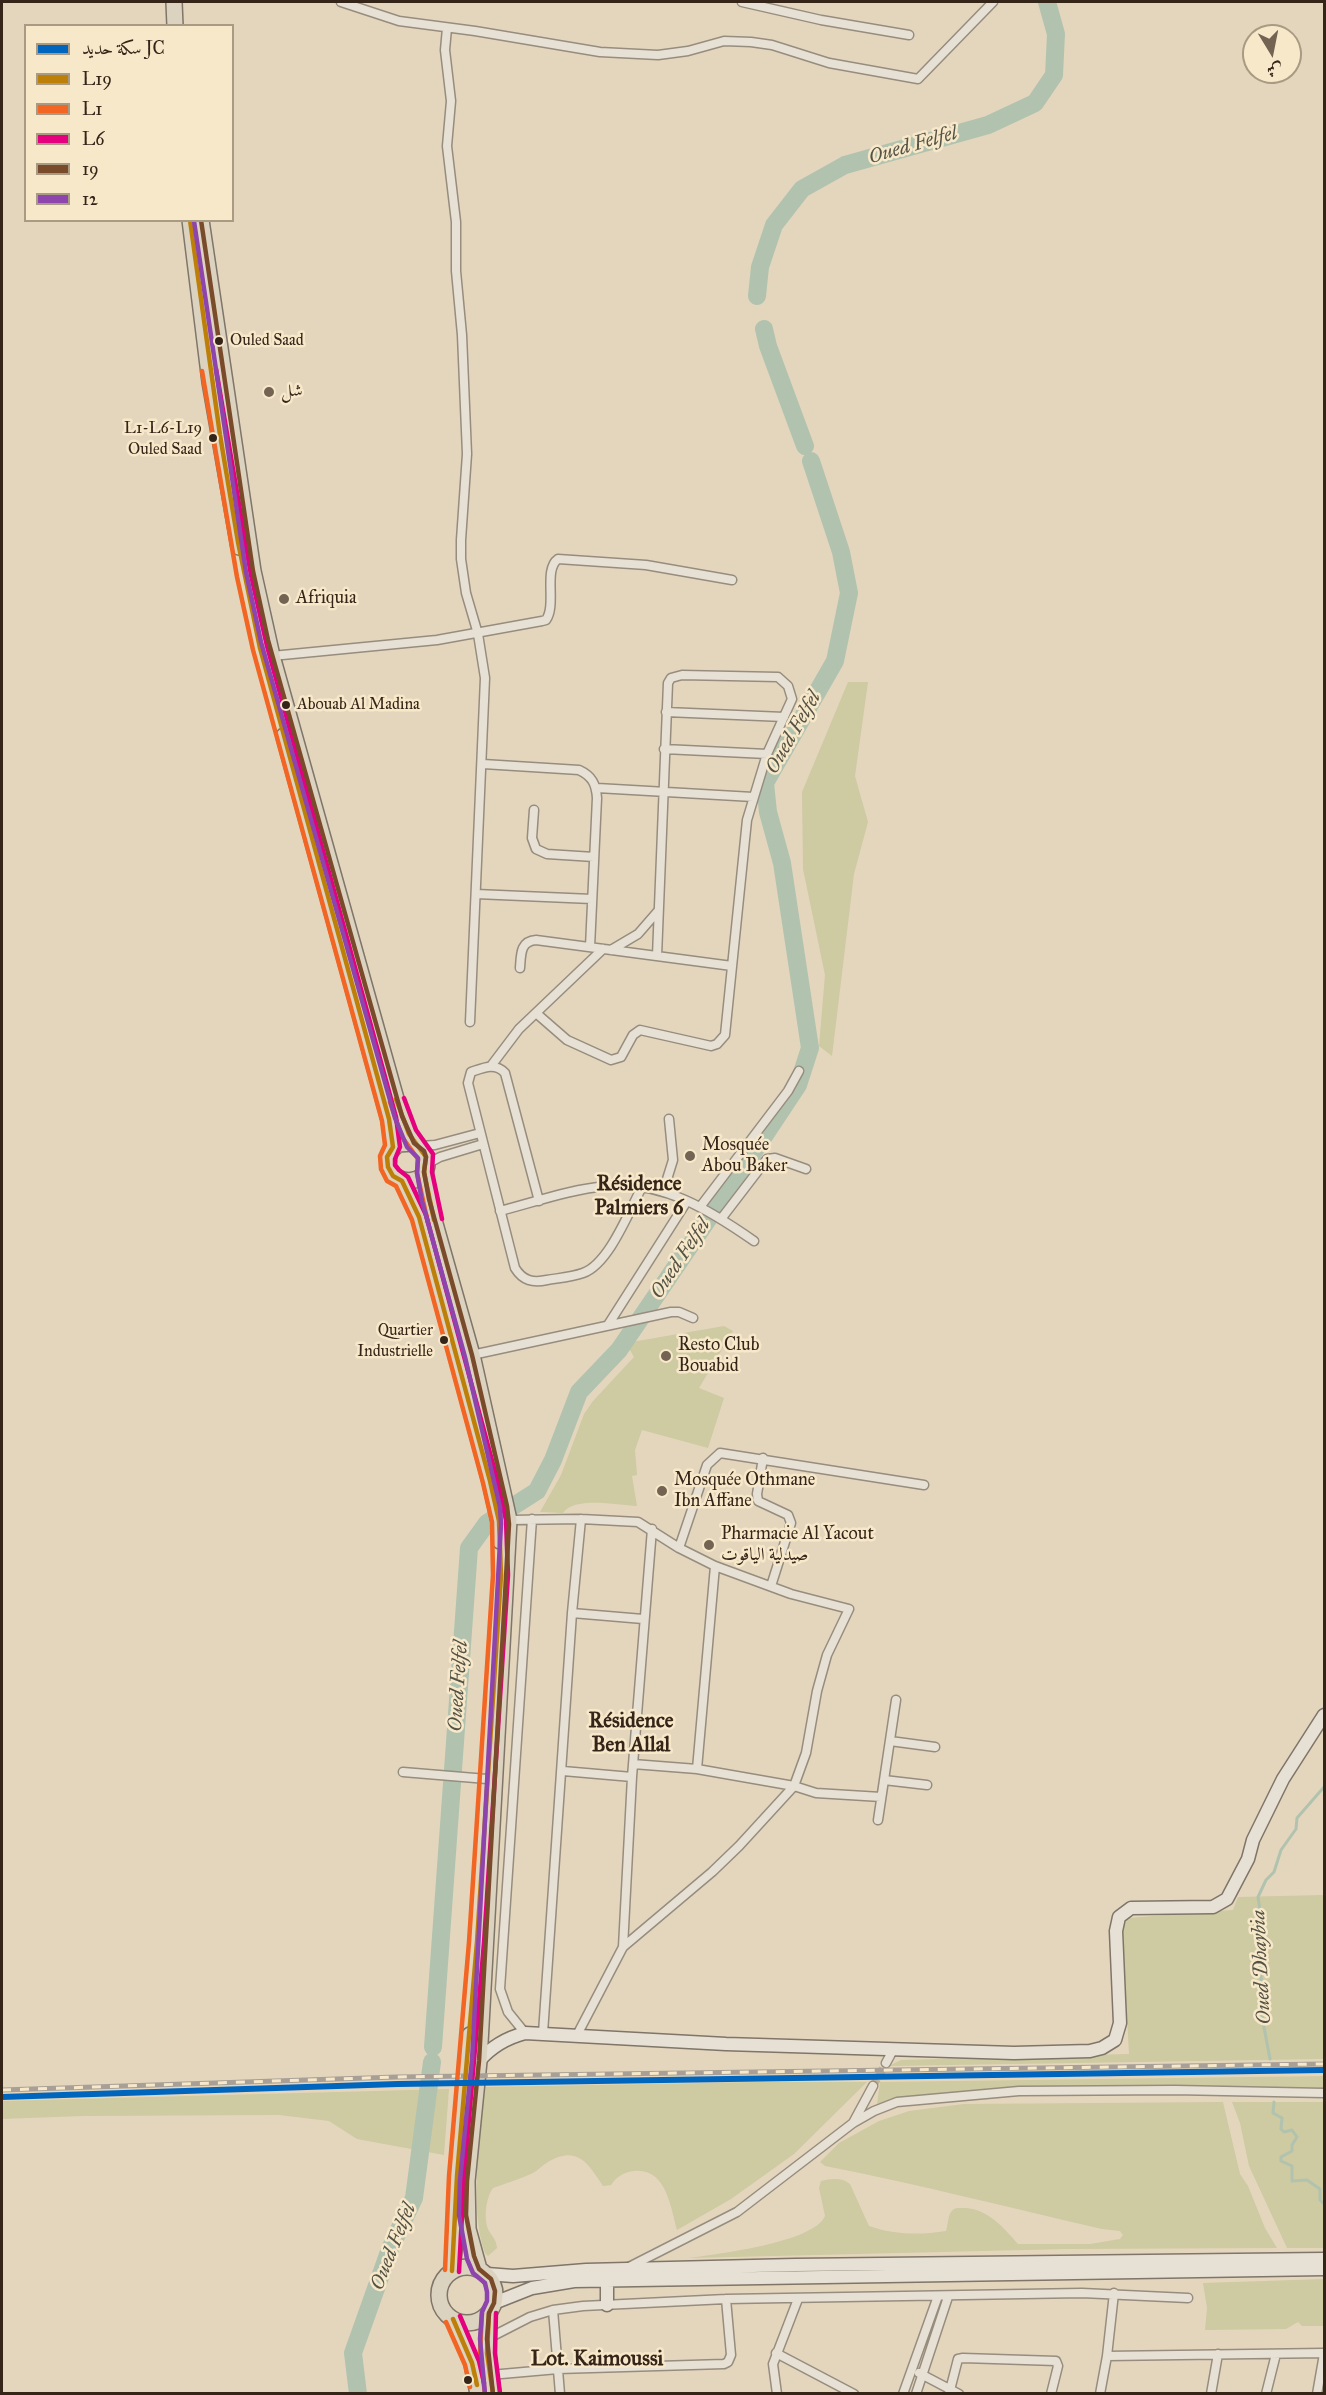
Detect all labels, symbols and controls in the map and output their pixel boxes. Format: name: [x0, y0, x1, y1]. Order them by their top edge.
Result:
legend: [24, 24, 234, 222]
north arrow: [1242, 24, 1302, 84]
text: سكة حديد JC: [82, 37, 165, 59]
text: ش: [1265, 60, 1284, 81]
text: L19: [82, 68, 112, 90]
text: L1: [82, 98, 102, 120]
water label: Oued Felfel: [866, 122, 960, 170]
text: L6: [82, 128, 105, 150]
text: 19: [82, 158, 99, 180]
text: 12: [82, 188, 98, 210]
place label: Ouled Saad: [230, 331, 304, 351]
marker: Ouled Saad: [213, 335, 225, 347]
place label: شل: [281, 381, 303, 403]
marker: شل: [262, 385, 276, 399]
place label: L1-L6-L19 Ouled Saad: [124, 419, 202, 457]
marker: L1-L6-L19 Ouled Saad: [207, 432, 219, 444]
place label: Afriquia: [296, 588, 357, 610]
marker: Afriquia: [277, 592, 291, 606]
water label: Oued Felfel: [761, 688, 827, 778]
place label: Abouab Al Madina: [297, 695, 420, 715]
marker: Abouab Al Madina: [280, 699, 292, 711]
place label: Mosquée Abou Baker: [702, 1135, 787, 1178]
marker: Mosquée Abou Baker: [683, 1149, 697, 1163]
district label: Résidence Palmiers 6: [594, 1172, 684, 1222]
water label: Oued Felfel: [646, 1215, 716, 1303]
place label: Quartier Industrielle: [357, 1321, 433, 1359]
marker: Quartier Industrielle: [438, 1334, 450, 1346]
place label: Resto Club Bouabid: [678, 1335, 759, 1378]
marker: Resto Club Bouabid: [659, 1349, 673, 1363]
place label: Mosquée Othmane Ibn Affane: [674, 1470, 815, 1512]
marker: Mosquée Othmane Ibn Affane: [655, 1484, 669, 1498]
place label: Pharmacie Al Yacout صيدلية الياقوت: [721, 1524, 874, 1567]
marker: Pharmacie Al Yacout صيدلية الياقوت: [702, 1538, 716, 1552]
water label: Oued Felfel: [444, 1640, 474, 1732]
district label: Résidence Ben Allal: [588, 1709, 674, 1759]
water label: Oued Dhaybia: [1247, 1909, 1277, 2025]
water label: Oued Felfel: [366, 2200, 422, 2294]
district label: Lot. Kaimoussi: [531, 2347, 663, 2373]
unlabelled marker: [462, 2374, 474, 2386]

